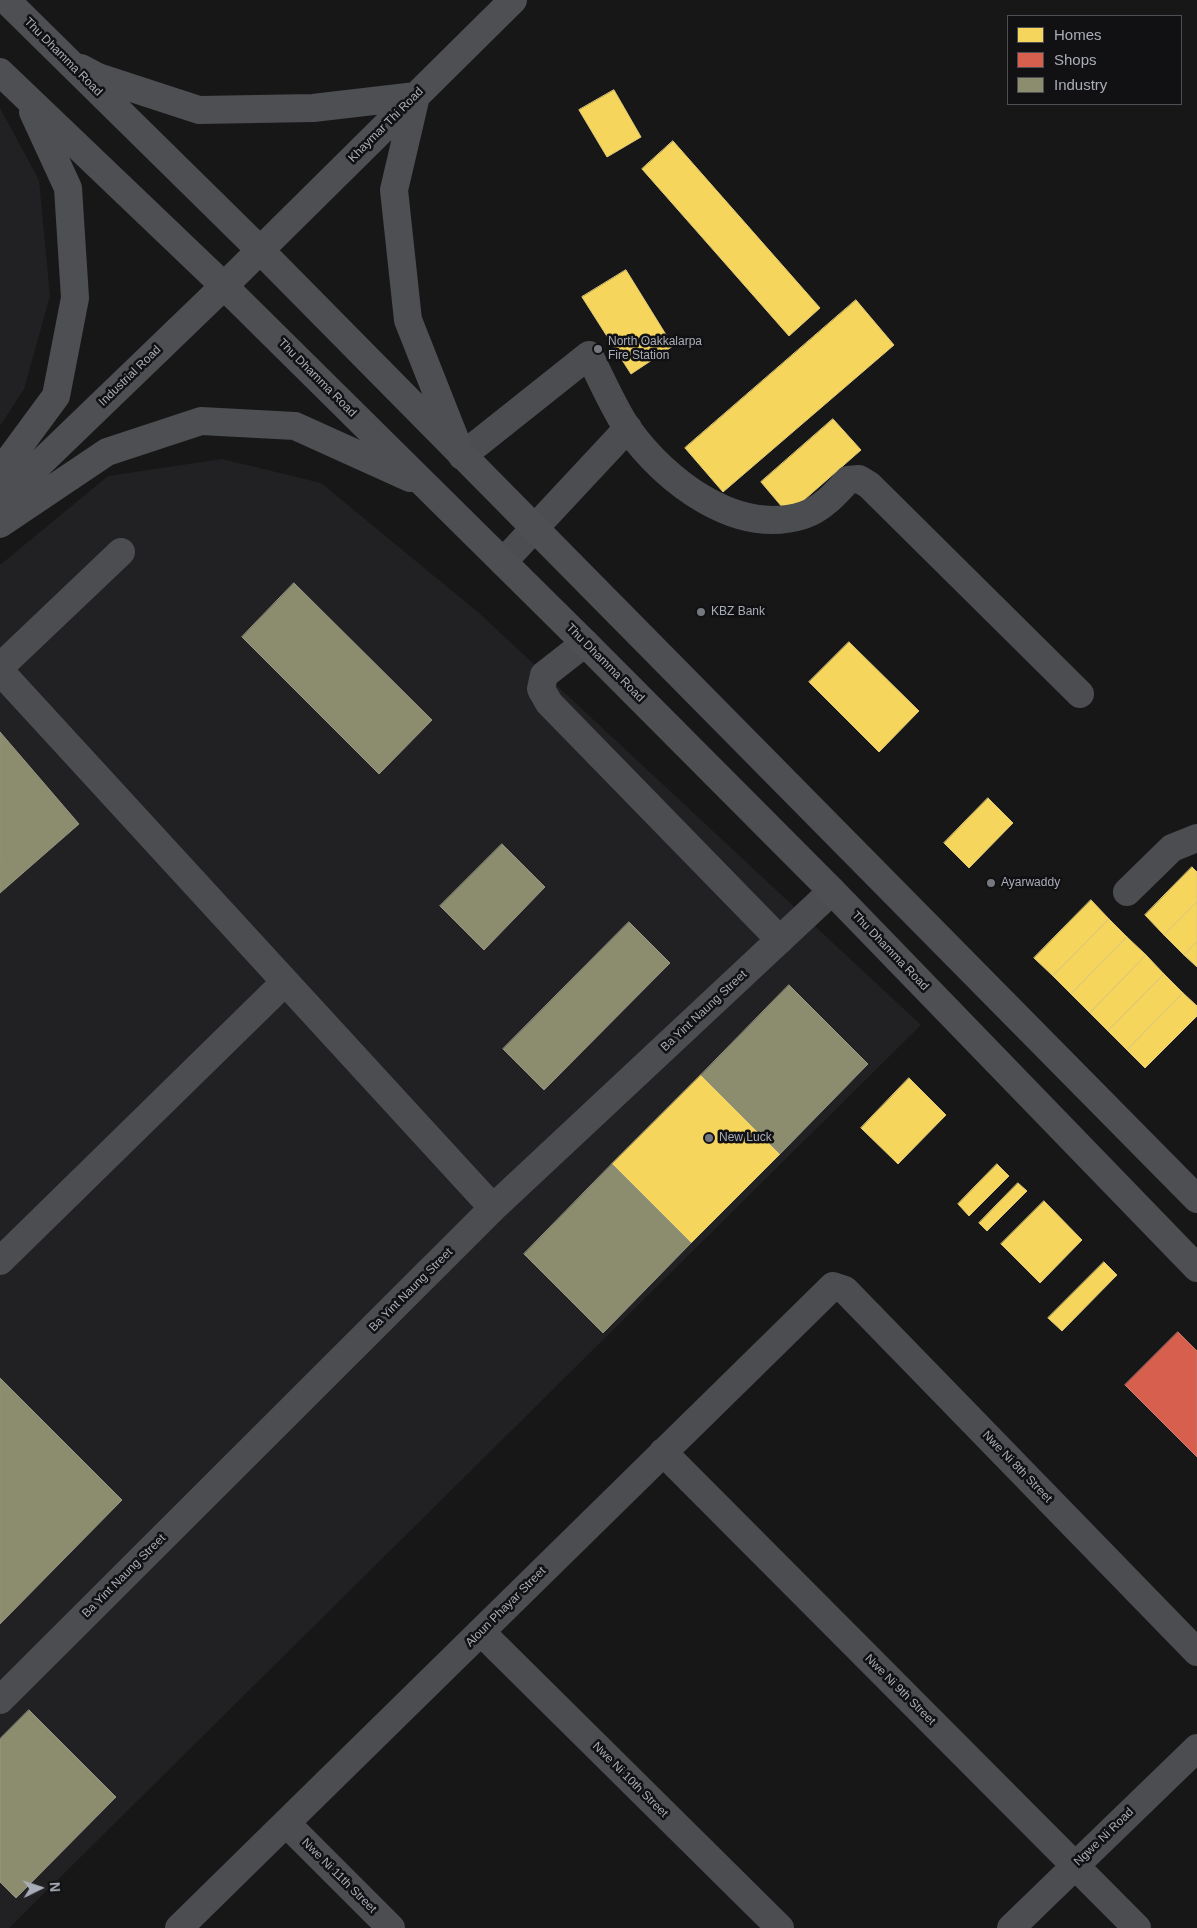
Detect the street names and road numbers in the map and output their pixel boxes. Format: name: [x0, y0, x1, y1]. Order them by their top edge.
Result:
street label: Thu Dhamma Road: [21, 15, 105, 99]
street label: Khaymar Thi Road: [346, 85, 426, 165]
street label: Thu Dhamma Road: [275, 336, 359, 420]
street label: Industrial Road: [96, 343, 164, 409]
street label: Thu Dhamma Road: [563, 621, 647, 705]
street label: Thu Dhamma Road: [848, 908, 932, 994]
street label: Ba Yint Naung Street: [658, 967, 750, 1055]
street label: Ba Yint Naung Street: [366, 1245, 456, 1335]
street label: Nwe Ni 8th Street: [979, 1428, 1055, 1506]
street label: Ba Yint Naung Street: [79, 1531, 169, 1621]
street label: Aloun Phayar Street: [463, 1564, 549, 1650]
street label: Nwe Ni 9th Street: [862, 1652, 938, 1728]
street label: Nwe Ni 10th Street: [589, 1739, 671, 1821]
street label: Ngwe Ni Road: [1071, 1805, 1137, 1869]
street label: Nwe Ni 11th Street: [299, 1836, 379, 1916]

